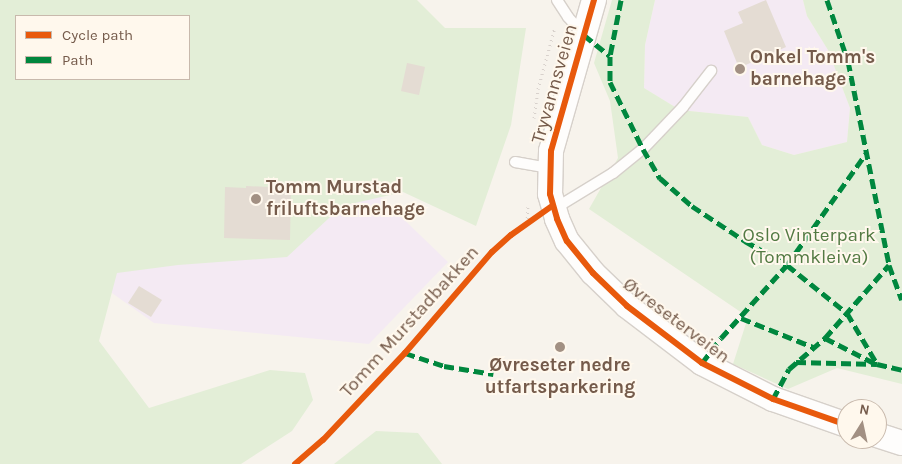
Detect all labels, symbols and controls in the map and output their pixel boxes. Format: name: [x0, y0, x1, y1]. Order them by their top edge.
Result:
legend: [15, 15, 190, 80]
street label: Tryvannsveien: [527, 22, 583, 146]
text: Cycle path: [62, 26, 133, 44]
place label: Onkel Tomm's barnehage: [750, 47, 875, 91]
text: Path: [62, 51, 93, 69]
marker: Onkel Tomm's barnehage: [734, 63, 746, 75]
place label: Tomm Murstad friluftsbarnehage: [266, 177, 425, 221]
marker: Tomm Murstad friluftsbarnehage: [250, 193, 262, 205]
park label: Oslo Vinterpark (Tommkleiva): [742, 225, 876, 269]
street label: Tomm Murstadbakken: [336, 241, 484, 403]
street label: Øvreseterveien: [618, 273, 734, 369]
marker: Øvreseter nedre utfartsparkering: [554, 341, 566, 353]
place label: Øvreseter nedre utfartsparkering: [485, 355, 635, 399]
north arrow: [837, 399, 887, 449]
text: N: [858, 400, 871, 419]

